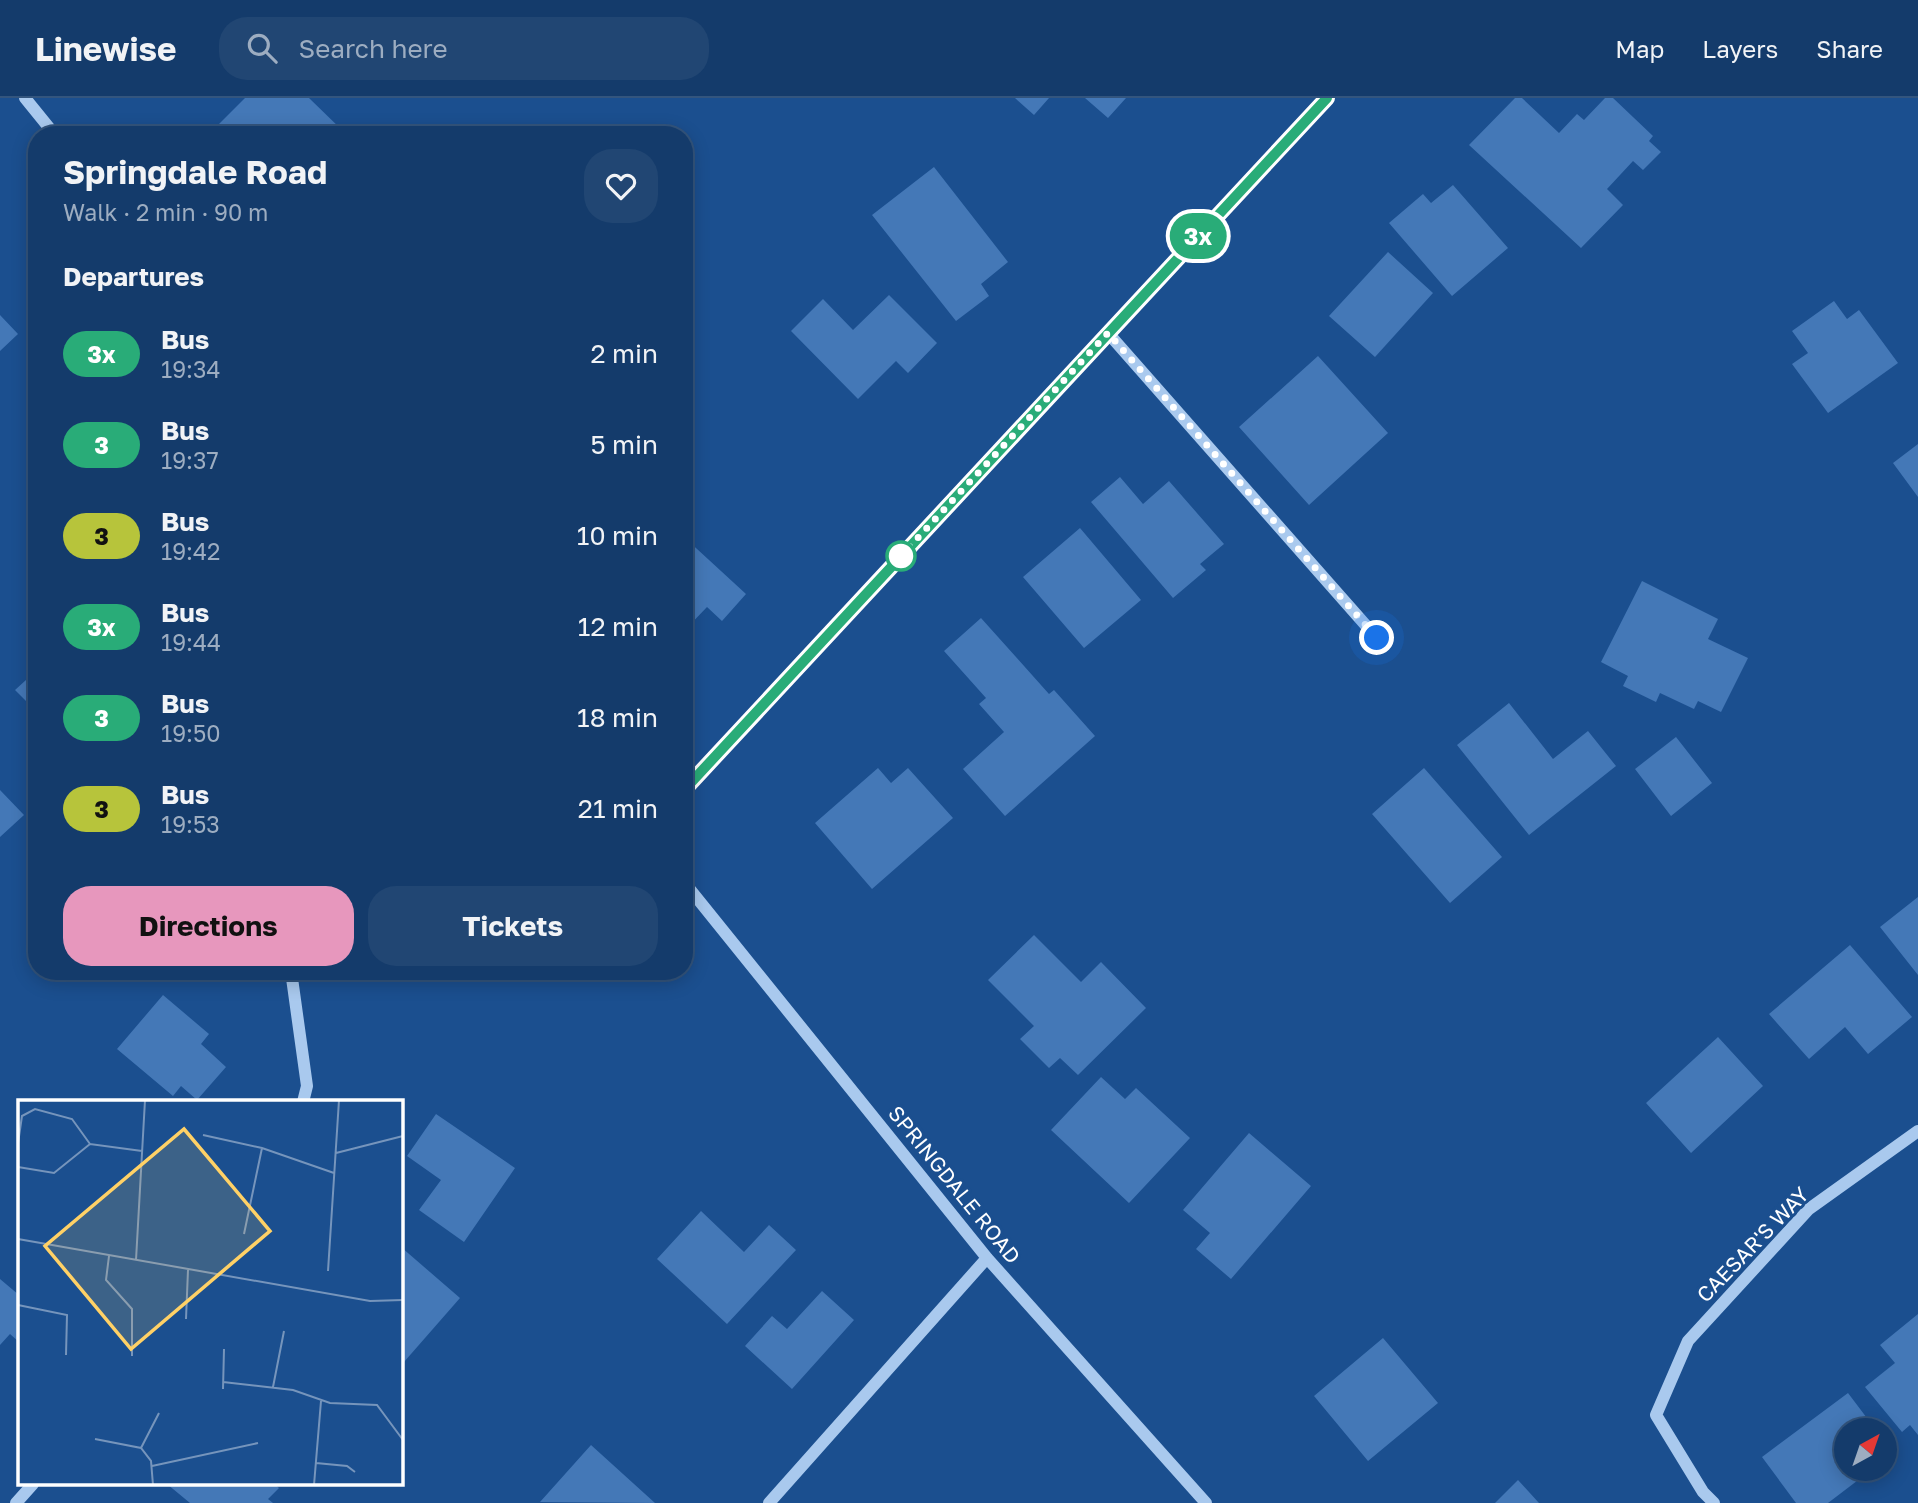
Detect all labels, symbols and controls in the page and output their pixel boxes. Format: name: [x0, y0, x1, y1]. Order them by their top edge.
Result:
search box: [219, 17, 709, 80]
text: Linewise: [35, 29, 177, 68]
icon: search: [243, 29, 281, 67]
text: Search here: [299, 33, 448, 64]
text: Map: [1615, 34, 1664, 63]
text: Layers: [1702, 34, 1778, 63]
text: Share: [1816, 34, 1883, 63]
button: heart: [584, 149, 658, 223]
text: Springdale Road: [63, 152, 327, 191]
text: Walk · 2 min · 90 m: [63, 198, 268, 226]
line badge: 3x: [1166, 213, 1230, 259]
text: 3x: [1184, 221, 1212, 250]
text: Departures: [63, 261, 204, 292]
text: Bus: [161, 324, 209, 355]
text: 2 min: [590, 338, 658, 369]
text: 3x: [87, 339, 116, 368]
text: 19:34: [161, 355, 220, 383]
text: Bus: [161, 415, 209, 446]
text: 5 min: [590, 429, 658, 460]
text: 3: [94, 430, 109, 459]
text: 19:37: [161, 446, 219, 474]
text: Bus: [161, 506, 209, 537]
text: 10 min: [577, 520, 658, 551]
text: 3: [94, 521, 109, 550]
text: 19:42: [161, 537, 220, 565]
unlabelled marker: [886, 541, 916, 571]
text: Bus: [161, 597, 209, 628]
text: 12 min: [578, 611, 658, 642]
text: 3x: [87, 612, 116, 641]
your location: [1359, 620, 1394, 655]
text: 19:44: [161, 628, 221, 656]
text: Bus: [161, 688, 209, 719]
text: 18 min: [577, 702, 658, 733]
text: 3: [94, 703, 109, 732]
text: 19:50: [161, 719, 221, 747]
text: Bus: [161, 779, 209, 810]
text: 21 min: [578, 793, 658, 824]
text: 3: [94, 794, 109, 823]
text: 19:53: [161, 810, 220, 838]
button: Directions: [63, 886, 354, 966]
button: Tickets: [368, 886, 658, 966]
inset map: [18, 1100, 402, 1486]
street label: SPRINGDALE ROAD: [883, 1100, 1026, 1268]
street label: CAESAR'S WAY: [1691, 1181, 1814, 1307]
north arrow: [1834, 1418, 1897, 1480]
map controls: [1834, 1418, 1897, 1481]

